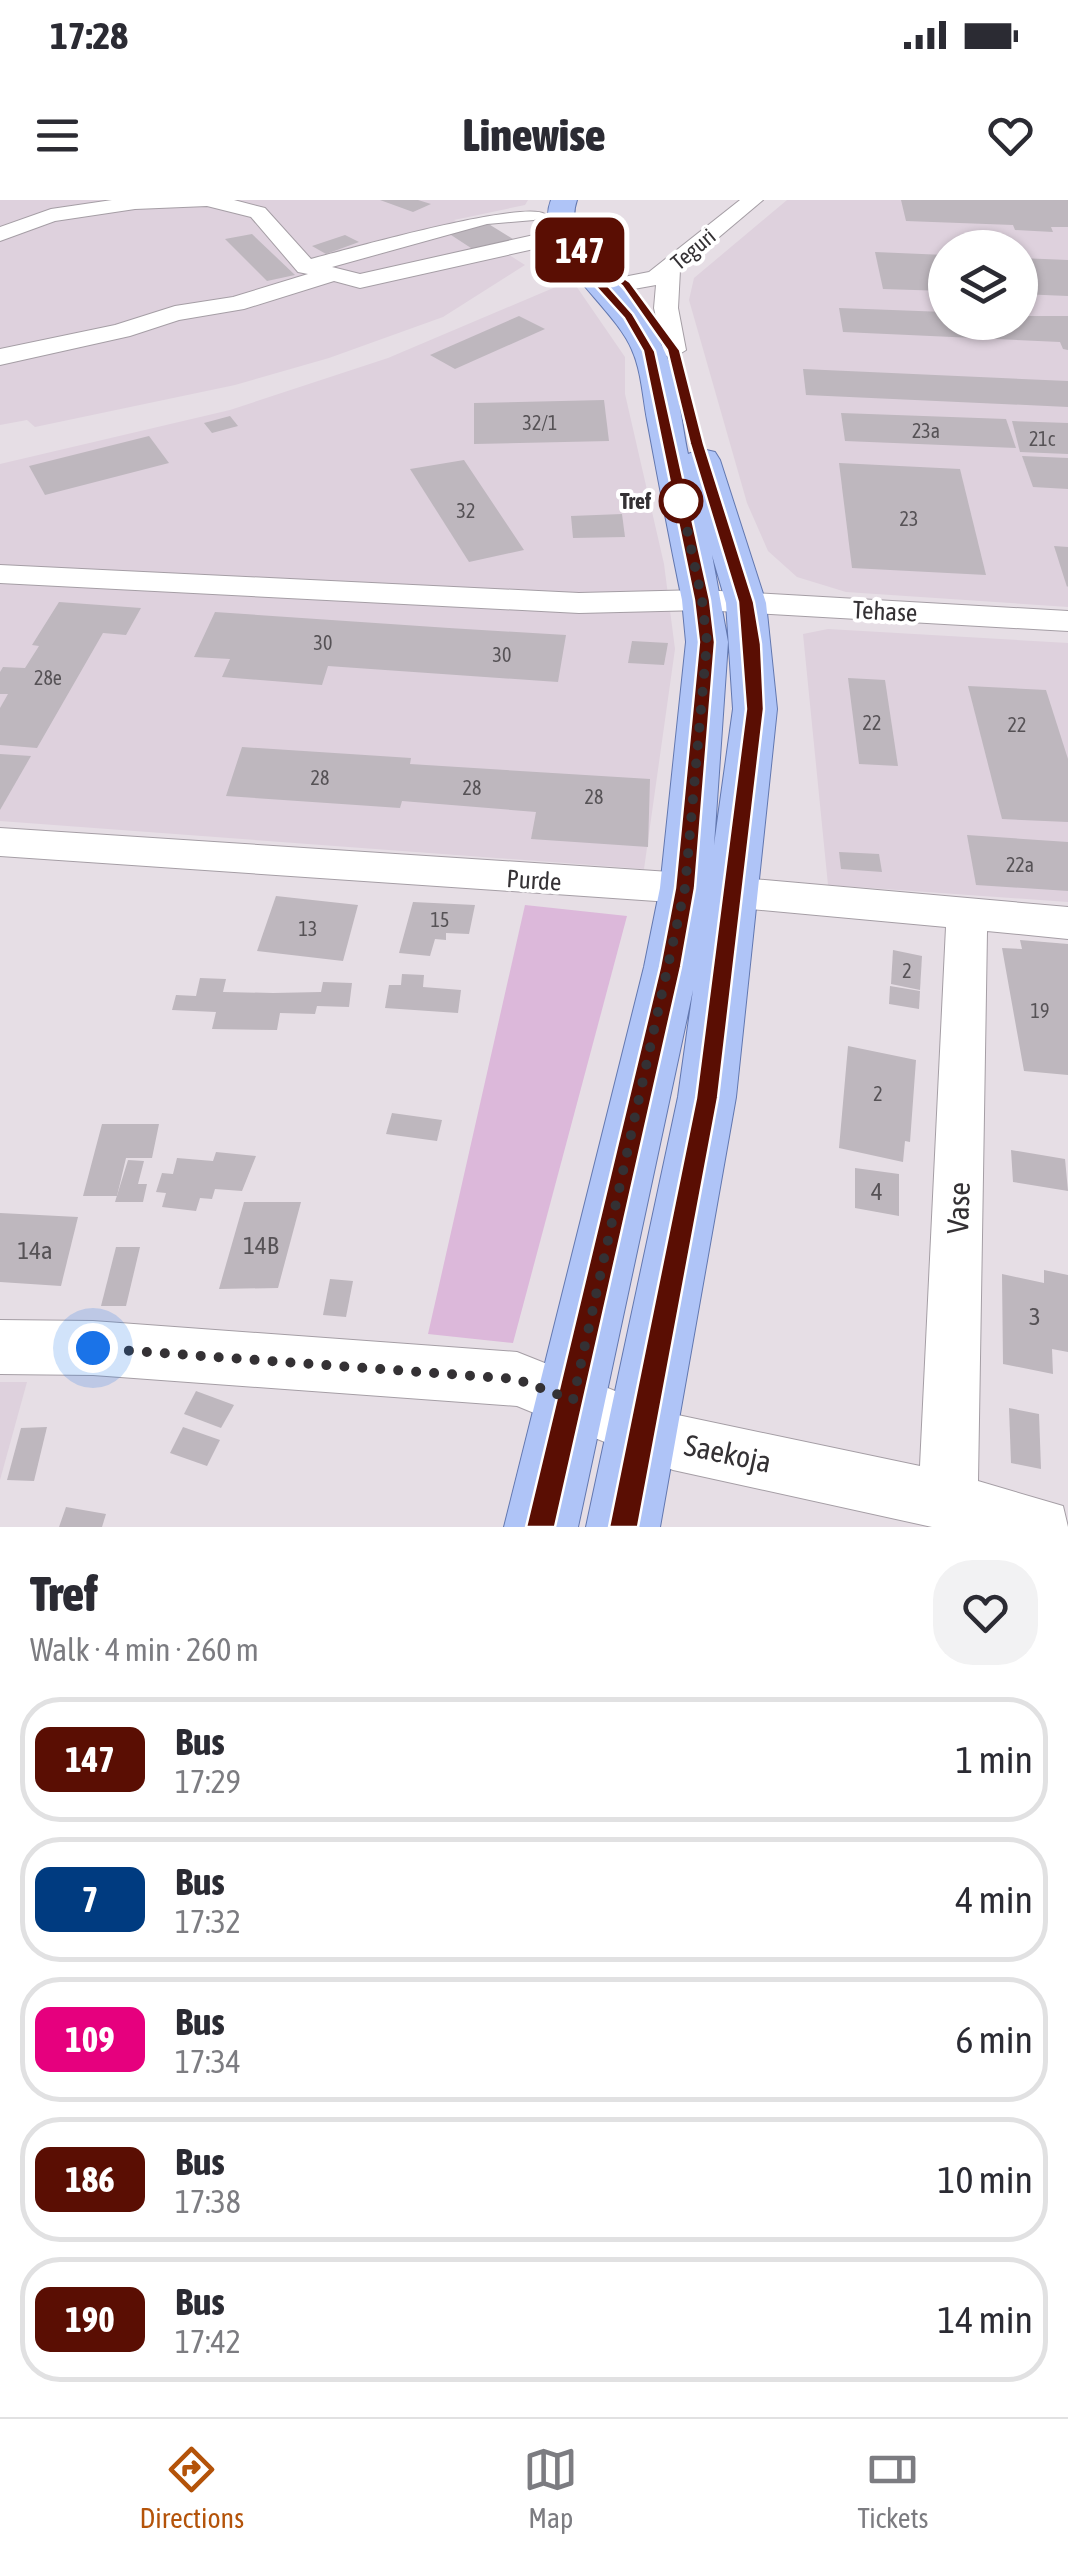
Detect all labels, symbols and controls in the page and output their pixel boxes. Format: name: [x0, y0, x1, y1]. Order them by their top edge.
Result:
text: 17:28: [50, 14, 128, 57]
icon: menu: [30, 108, 85, 163]
icon: heart: [983, 108, 1038, 163]
text: Linewise: [462, 109, 606, 161]
line badge: 147: [522, 218, 638, 282]
street label: Teguri: [666, 223, 720, 275]
text: 147: [555, 230, 605, 270]
map controls: [928, 230, 1038, 340]
button: layers: [928, 230, 1038, 340]
house number: 32/1: [523, 411, 557, 434]
house number: 23a: [912, 419, 940, 442]
house number: 21c: [1029, 427, 1056, 450]
marker: Tref: [660, 480, 702, 522]
place label: Tref: [620, 488, 652, 514]
house number: 32: [457, 499, 475, 522]
house number: 23: [900, 507, 918, 530]
street label: Tehase: [852, 595, 918, 627]
house number: 30: [314, 631, 332, 654]
house number: 30: [493, 643, 511, 666]
house number: 28e: [34, 666, 62, 689]
house number: 22: [863, 711, 881, 734]
house number: 22: [1008, 713, 1026, 736]
house number: 28: [311, 766, 329, 789]
house number: 28: [463, 776, 481, 799]
house number: 28: [585, 785, 603, 808]
house number: 22a: [1006, 853, 1034, 876]
street label: Purde: [506, 864, 562, 896]
house number: 15: [431, 908, 449, 931]
house number: 13: [299, 917, 317, 940]
house number: 2: [902, 959, 912, 982]
house number: 19: [1031, 999, 1049, 1022]
house number: 2: [873, 1082, 883, 1105]
house number: 4: [871, 1177, 883, 1205]
street label: Vase: [940, 1181, 976, 1235]
house number: 14B: [243, 1231, 279, 1259]
house number: 14a: [17, 1236, 53, 1264]
house number: 3: [1029, 1302, 1041, 1330]
your location: [68, 1323, 118, 1373]
street label: Saekoja: [682, 1427, 774, 1479]
button: heart: [933, 1560, 1038, 1665]
text: Tref: [30, 1566, 97, 1621]
text: Walk · 4 min · 260 m: [30, 1631, 259, 1668]
text: Bus: [175, 1720, 225, 1763]
text: 1 min: [955, 1738, 1033, 1781]
text: 147: [65, 1739, 115, 1779]
text: 17:29: [175, 1763, 241, 1800]
text: Bus: [175, 1860, 225, 1903]
text: 4 min: [955, 1878, 1033, 1921]
text: 7: [82, 1879, 98, 1919]
text: 17:32: [175, 1903, 241, 1940]
text: Bus: [175, 2000, 225, 2043]
text: 6 min: [955, 2018, 1033, 2061]
text: 109: [65, 2019, 115, 2059]
text: 17:34: [175, 2043, 241, 2080]
text: Bus: [175, 2140, 225, 2183]
text: 10 min: [938, 2158, 1033, 2201]
text: 186: [65, 2159, 115, 2199]
text: 17:38: [175, 2183, 241, 2220]
text: Bus: [175, 2280, 225, 2323]
text: 14 min: [938, 2298, 1033, 2341]
text: 190: [65, 2299, 115, 2339]
text: 17:42: [175, 2323, 241, 2360]
tab: Directions: [140, 2442, 244, 2534]
tab: Map: [523, 2442, 578, 2534]
tab: Tickets: [857, 2442, 928, 2534]

